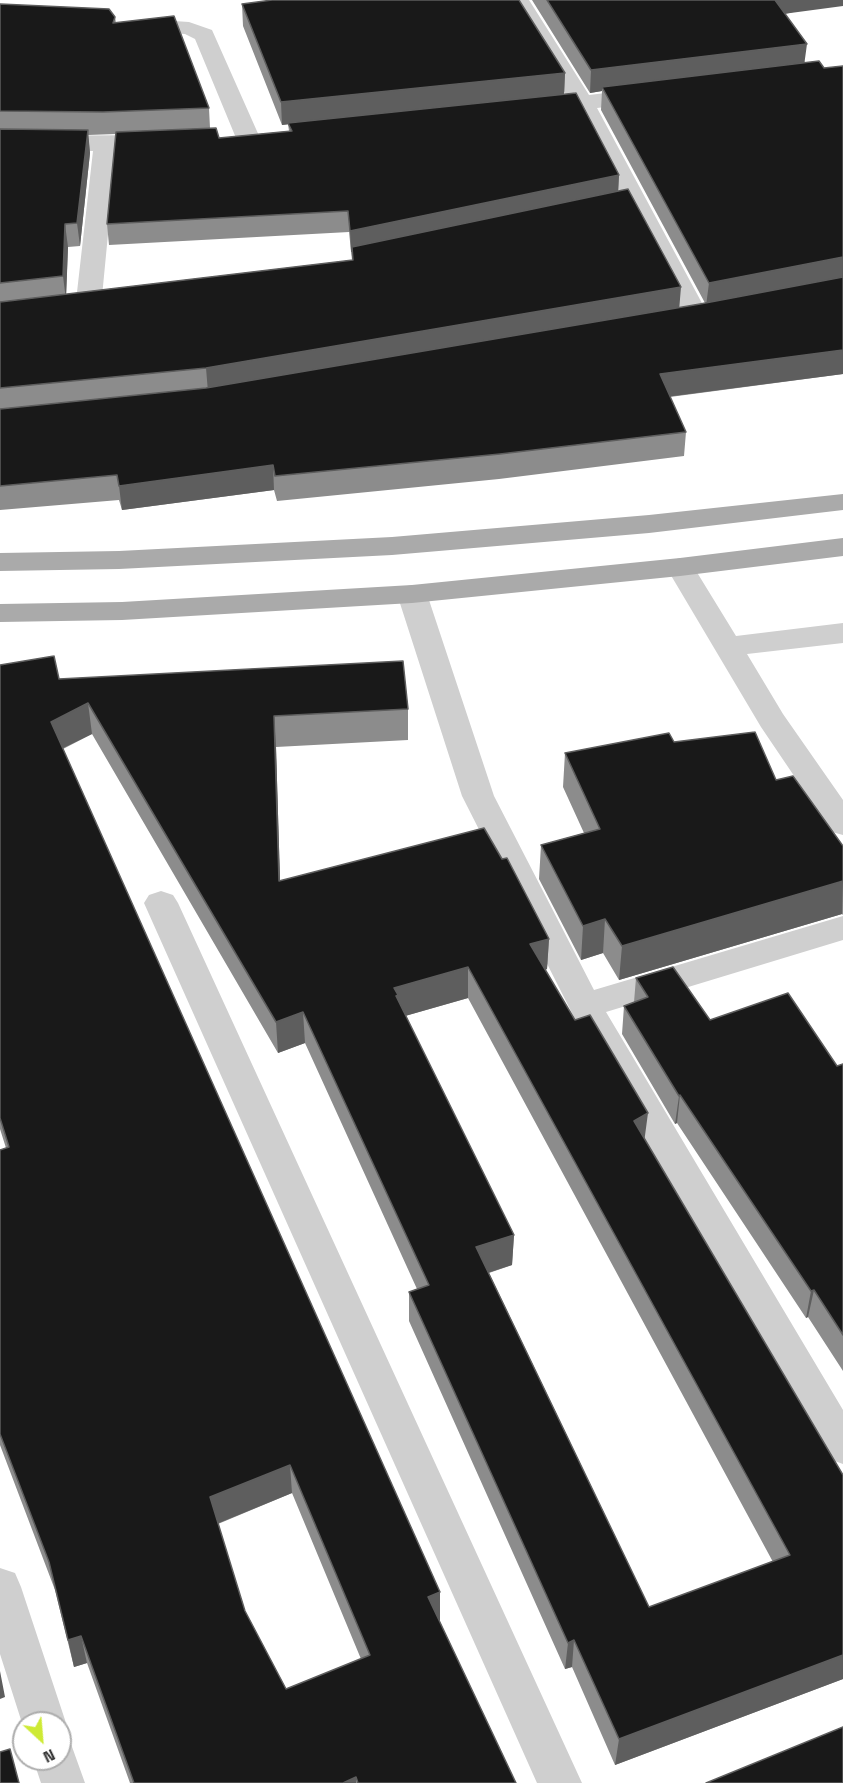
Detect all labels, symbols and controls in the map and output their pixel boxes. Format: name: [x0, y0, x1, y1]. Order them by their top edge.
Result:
north arrow: [12, 1711, 72, 1771]
text: N: [40, 1744, 59, 1768]

